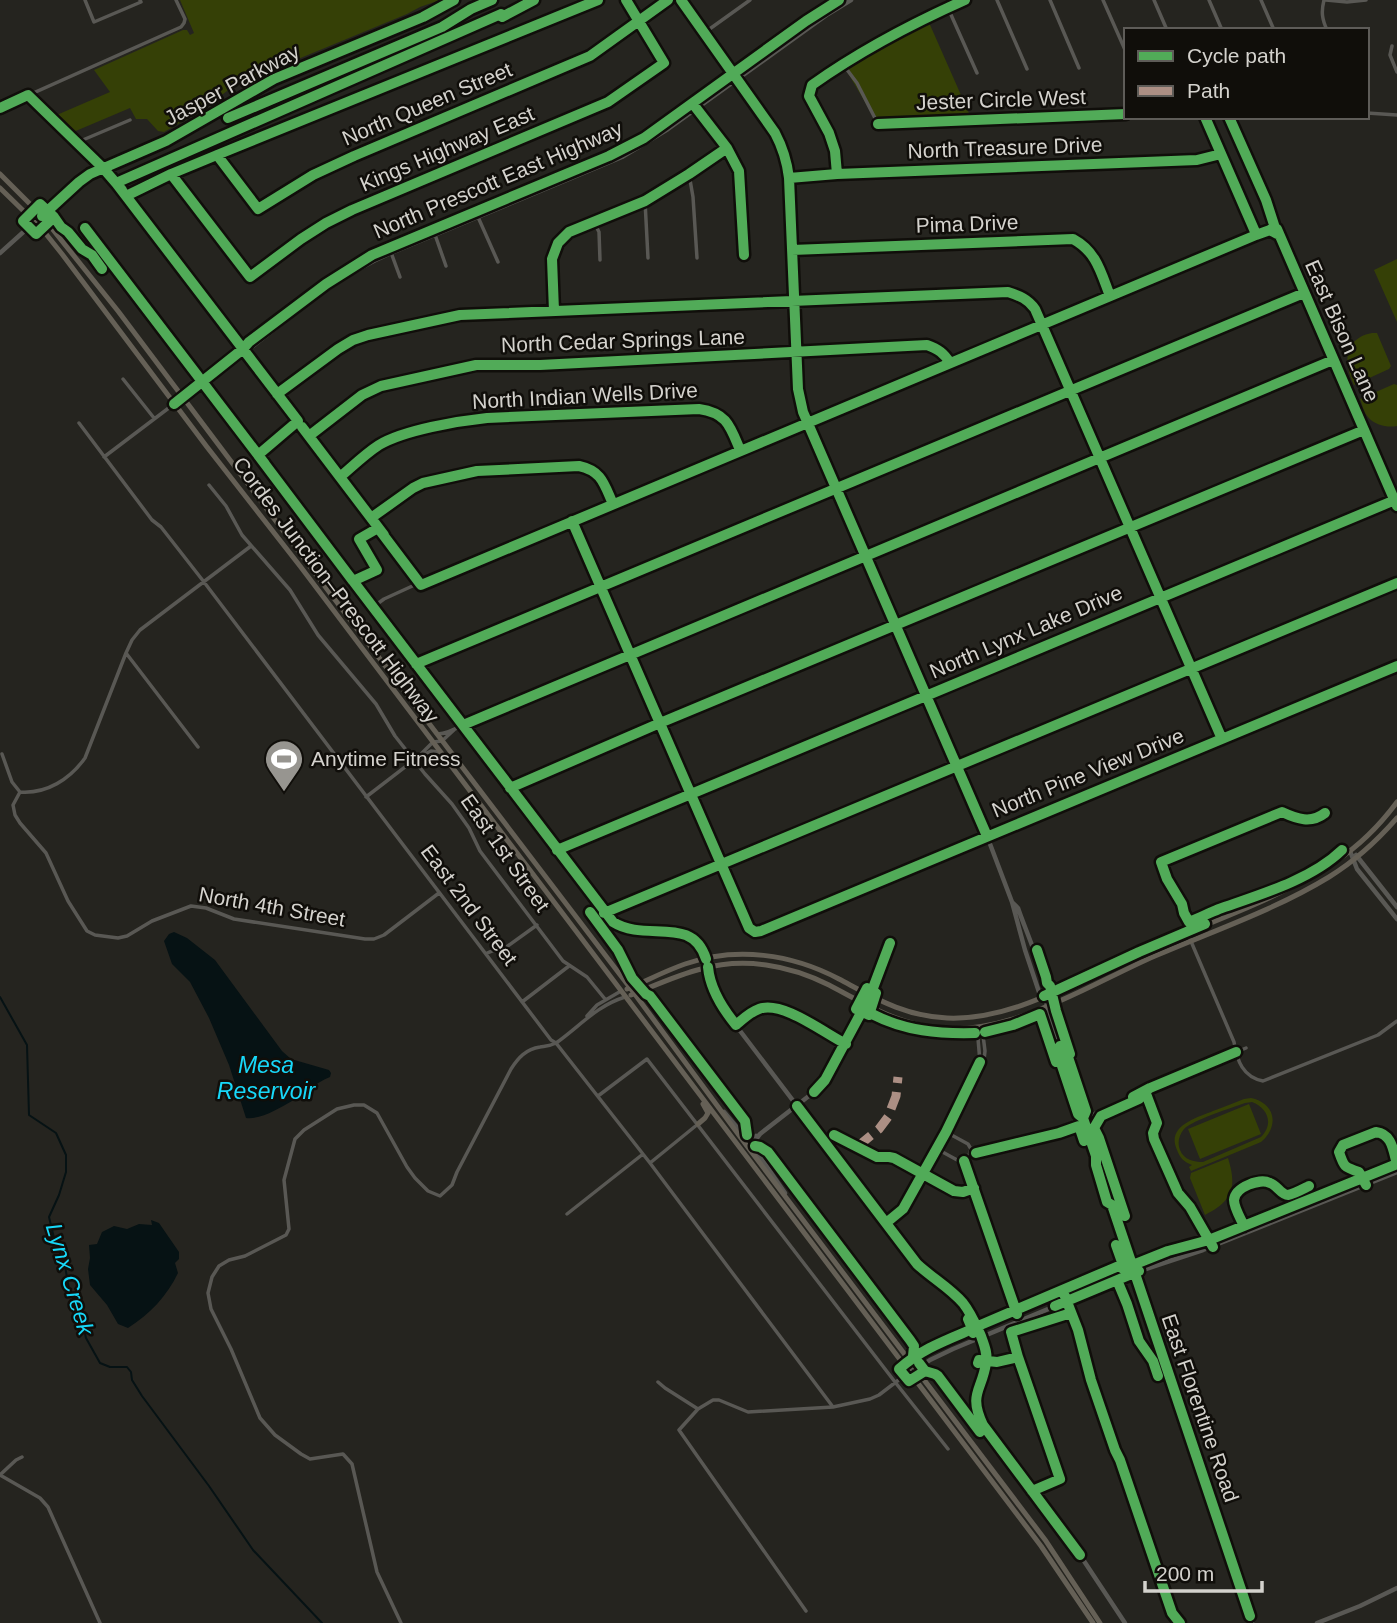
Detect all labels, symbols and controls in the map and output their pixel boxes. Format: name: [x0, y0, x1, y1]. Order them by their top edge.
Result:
legend: [1124, 28, 1369, 119]
street label: Jasper Parkway: [160, 39, 304, 130]
text: Cycle path: [1187, 44, 1286, 67]
street label: North Queen Street: [338, 57, 515, 150]
text: Path: [1187, 79, 1230, 102]
street label: Jester Circle West: [916, 85, 1086, 114]
street label: Kings Highway East: [356, 101, 537, 196]
street label: North Prescott East Highway: [370, 116, 626, 243]
street label: North Treasure Drive: [907, 133, 1103, 162]
street label: Pima Drive: [915, 210, 1019, 237]
street label: East Bison Lane: [1301, 256, 1384, 405]
street label: North Cedar Springs Lane: [501, 325, 745, 356]
street label: North Indian Wells Drive: [472, 378, 698, 413]
street label: Cordes Junction–Prescott Highway: [229, 452, 444, 728]
street label: North Lynx Lake Drive: [926, 581, 1126, 683]
street label: North Pine View Drive: [988, 723, 1187, 822]
sports icon: Anytime Fitness: [263, 738, 305, 793]
place label: Anytime Fitness: [311, 747, 460, 770]
street label: East 1st Street: [456, 790, 554, 916]
street label: East 2nd Street: [417, 840, 522, 970]
street label: North 4th Street: [197, 882, 347, 931]
water label: Mesa Reservoir: [217, 1052, 317, 1104]
water label: Lynx Creek: [41, 1220, 100, 1340]
street label: East Florentine Road: [1157, 1311, 1243, 1505]
scale bar: [1145, 1550, 1262, 1594]
text: 200 m: [1156, 1562, 1214, 1585]

